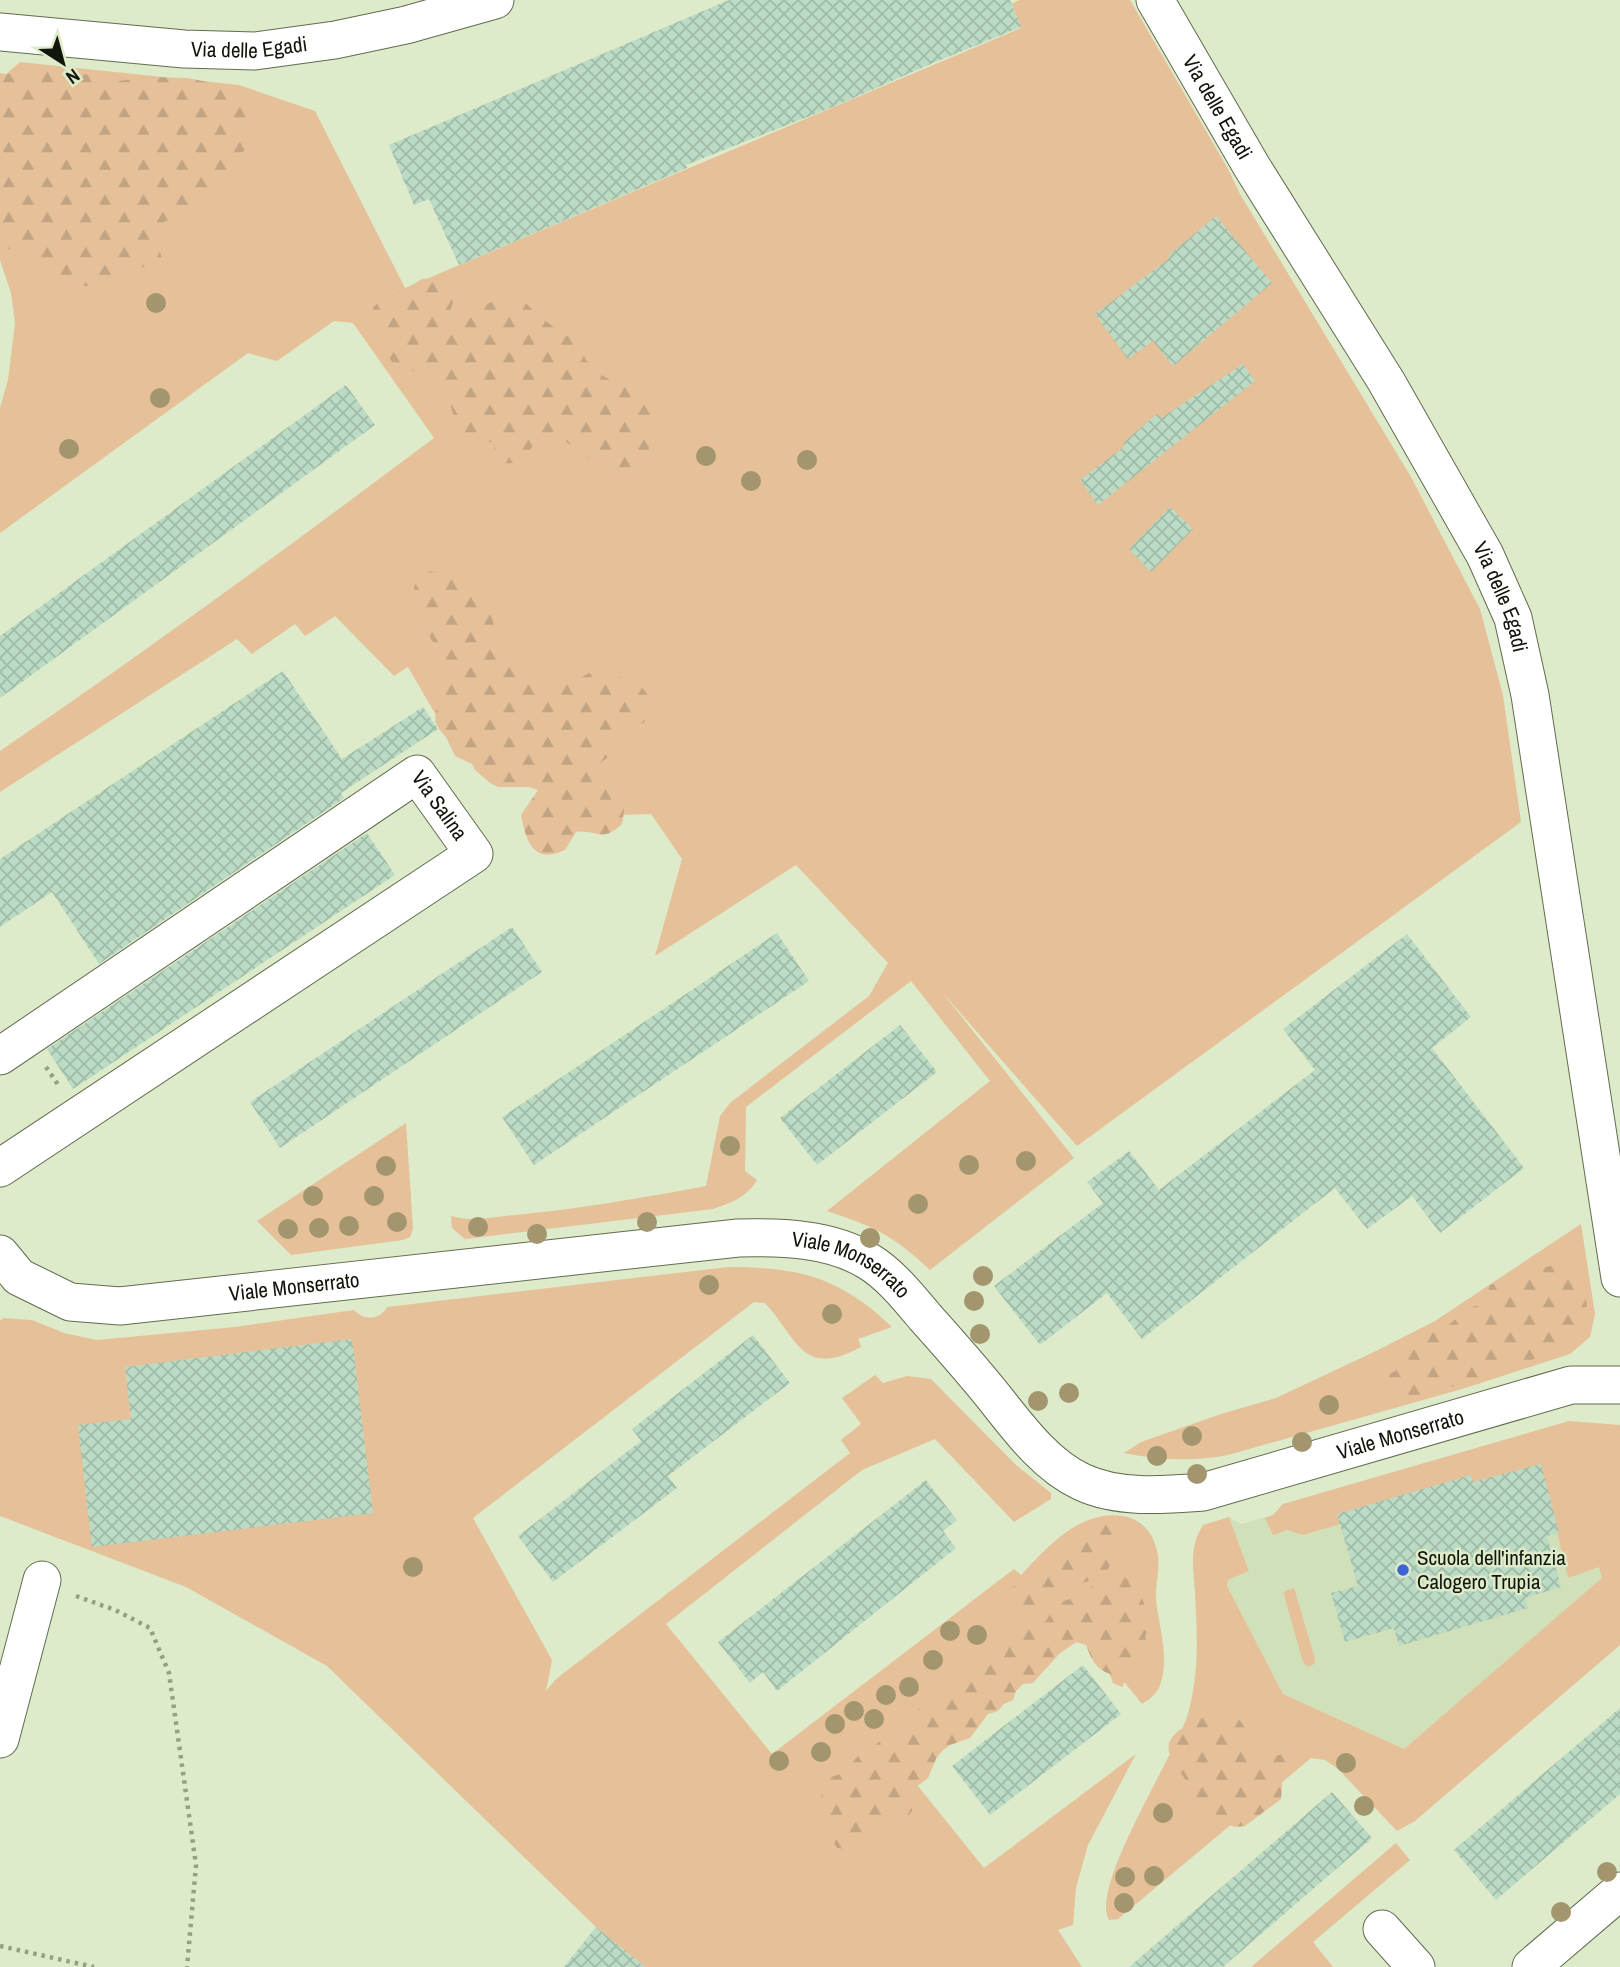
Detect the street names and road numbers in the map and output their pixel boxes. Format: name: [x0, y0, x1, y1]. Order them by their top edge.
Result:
street label: Via delle Egadi: [191, 29, 309, 65]
street label: Via delle Egadi: [1176, 49, 1260, 165]
street label: Via delle Egadi: [1466, 536, 1535, 655]
street label: Via Salina: [405, 764, 475, 846]
street label: Viale Monserrato: [791, 1224, 917, 1304]
street label: Viale Monserrato: [227, 1265, 361, 1308]
street label: Viale Monserrato: [1333, 1402, 1467, 1466]

